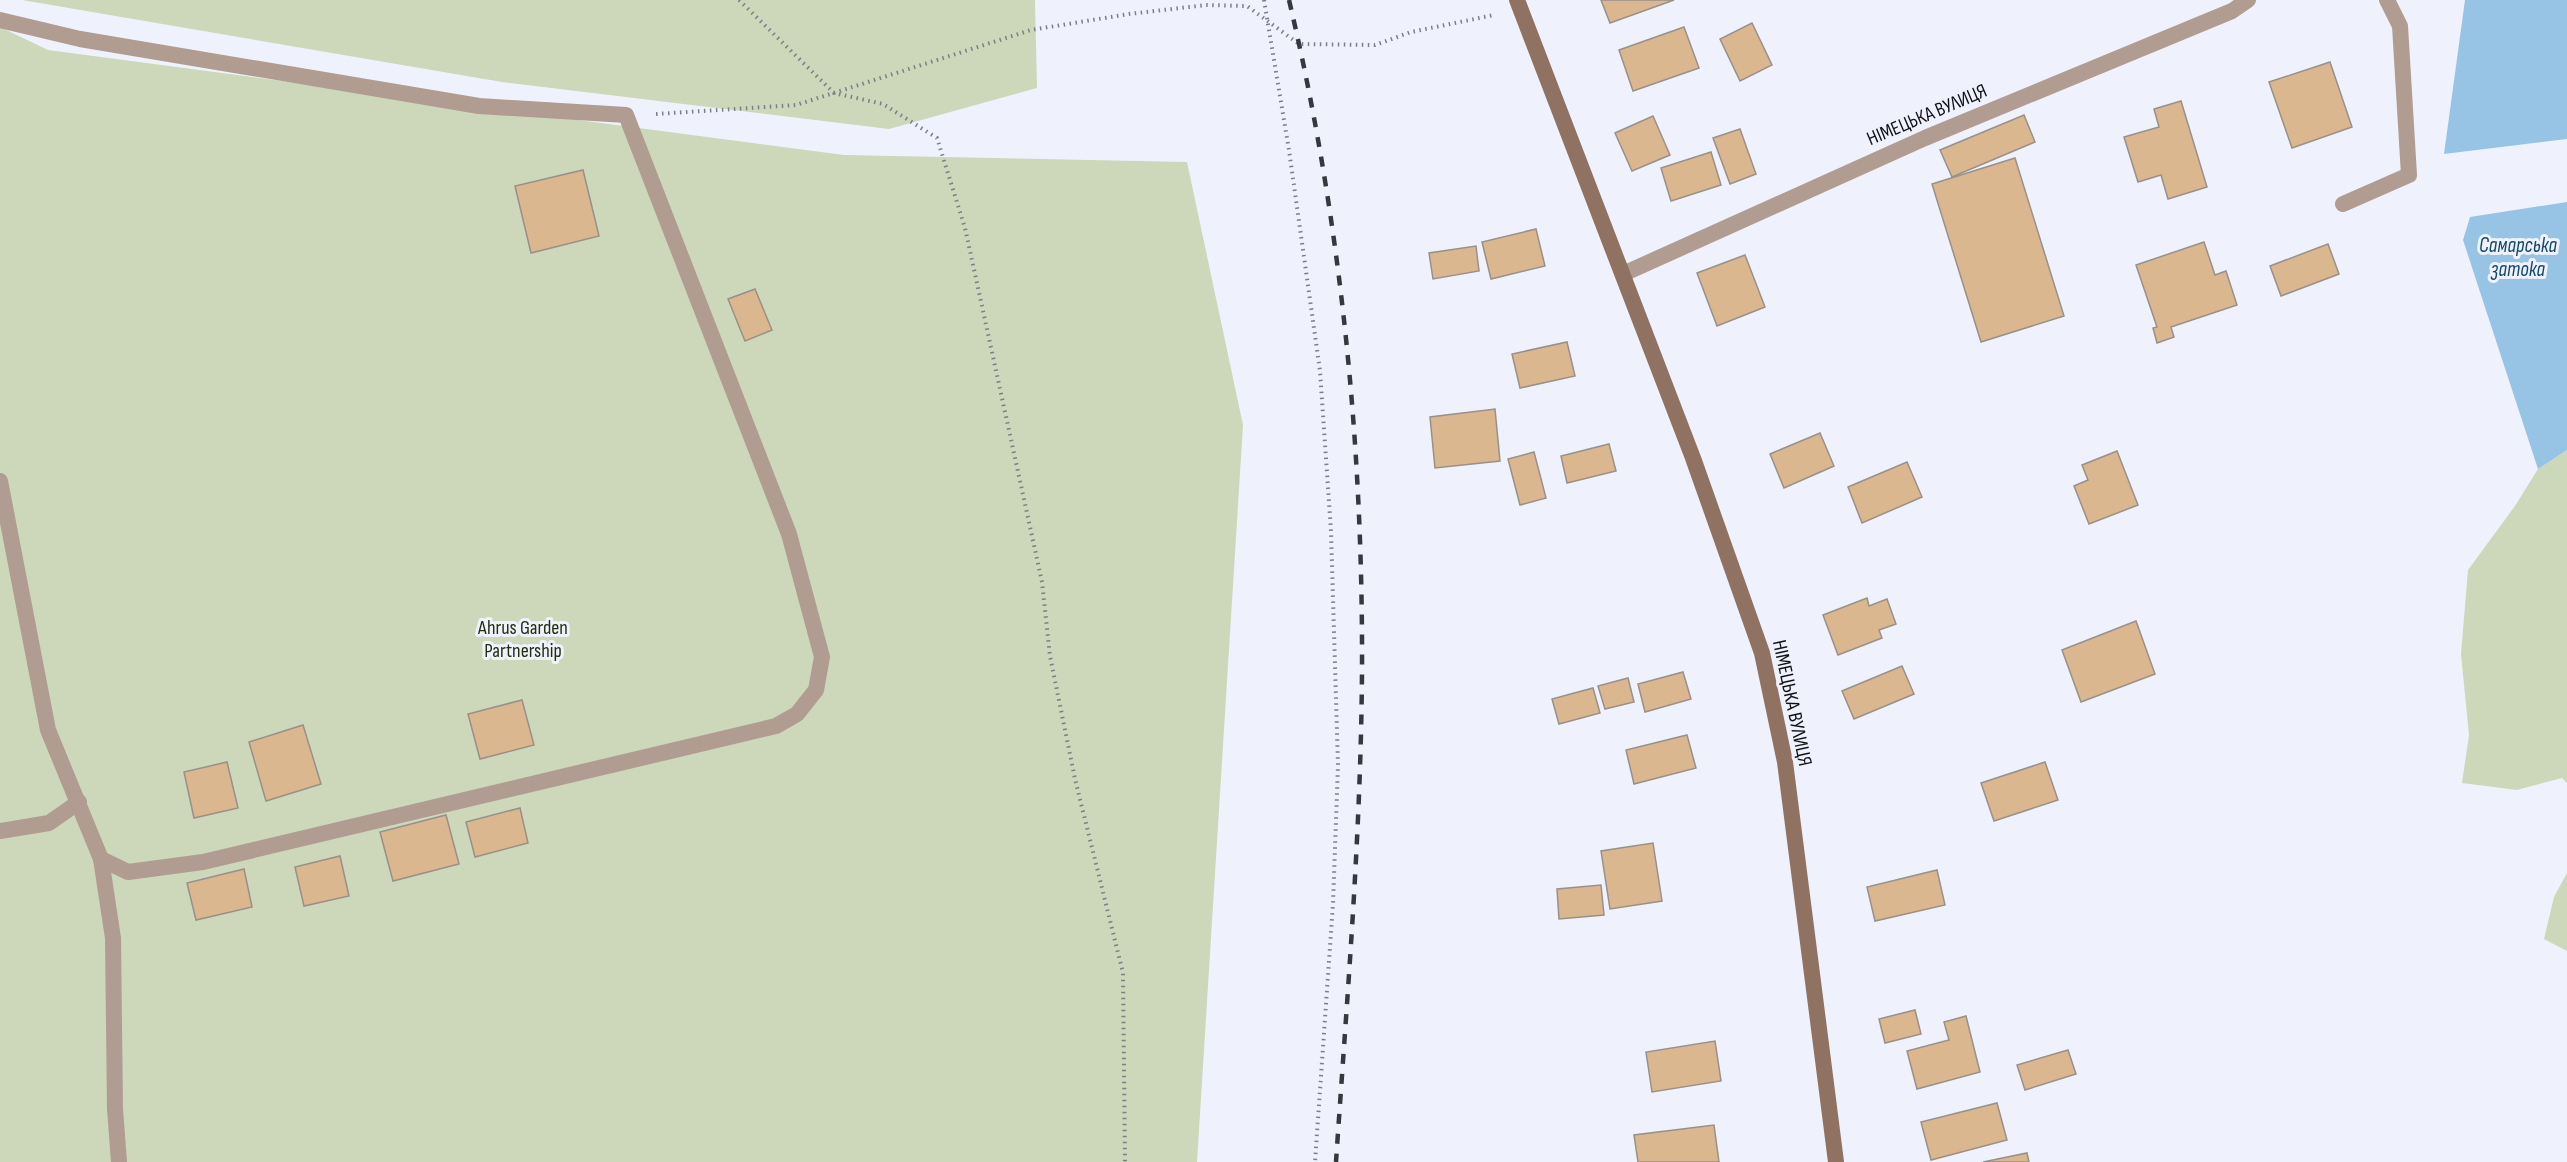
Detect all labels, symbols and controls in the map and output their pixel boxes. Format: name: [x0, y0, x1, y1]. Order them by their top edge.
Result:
street label: НІМЕЦЬКА ВУЛИЦЯ: [1863, 79, 1991, 151]
water label: Самарська затока: [2479, 233, 2557, 282]
park label: Ahrus Garden Partnership: [477, 616, 568, 663]
street label: НІМЕЦЬКА ВУЛИЦЯ: [1767, 638, 1817, 768]

